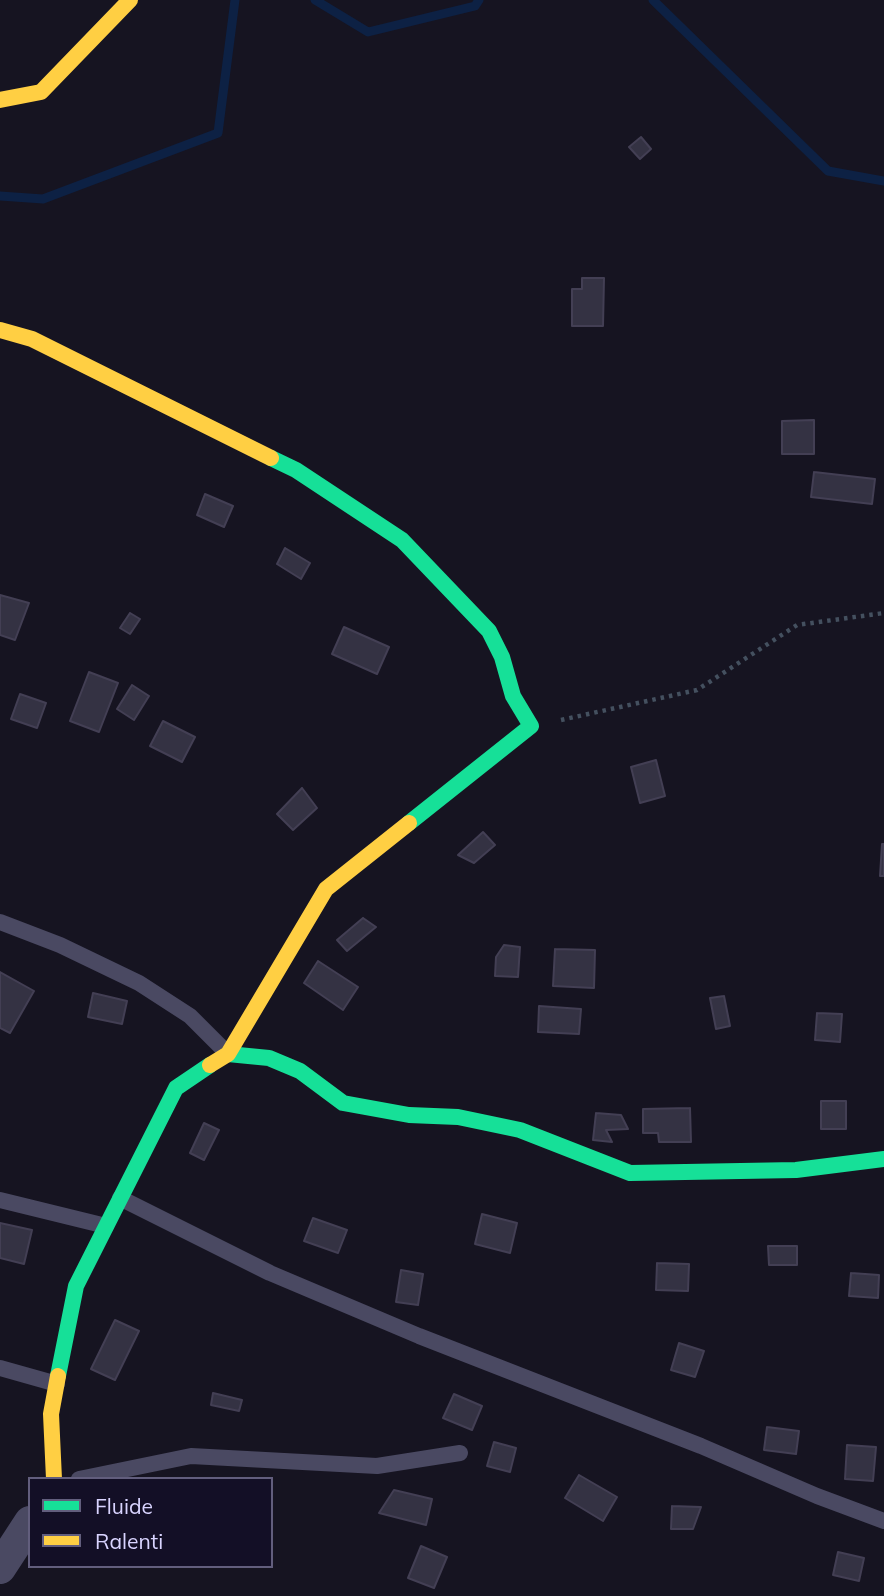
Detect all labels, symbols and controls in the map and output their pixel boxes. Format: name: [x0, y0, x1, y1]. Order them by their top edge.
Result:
legend: [28, 1477, 273, 1568]
text: Fluide: [95, 1493, 153, 1519]
text: Ralenti: [95, 1528, 163, 1554]

